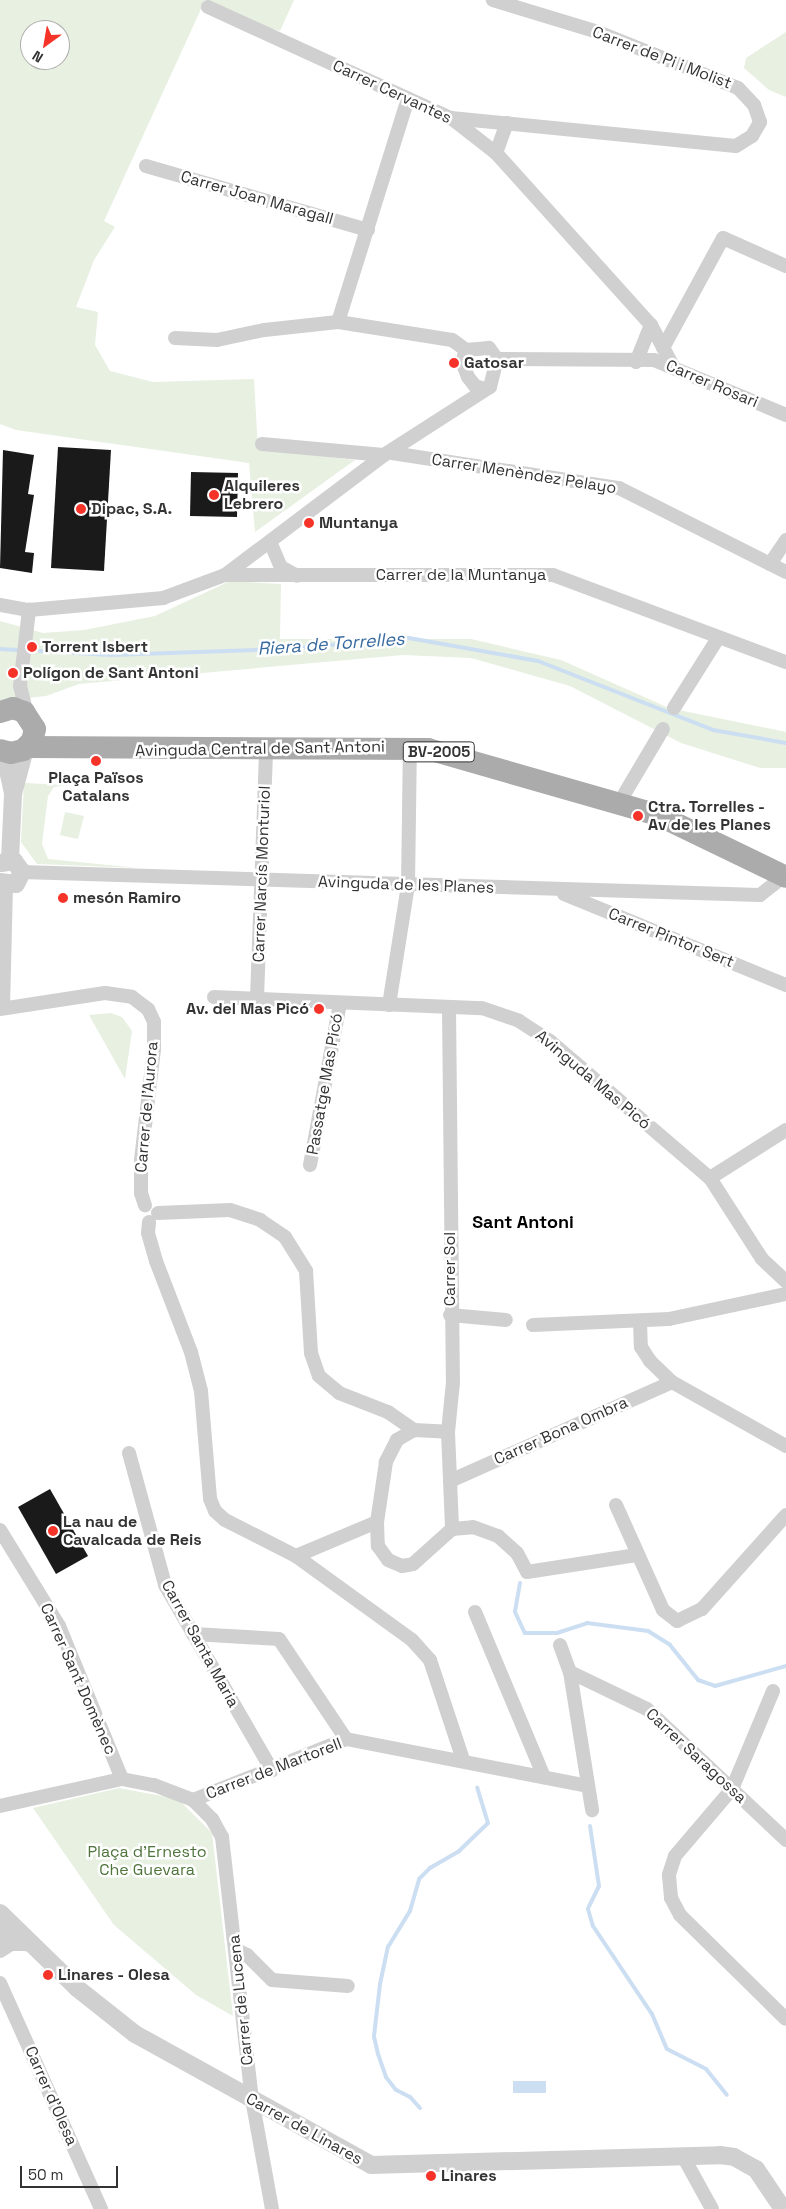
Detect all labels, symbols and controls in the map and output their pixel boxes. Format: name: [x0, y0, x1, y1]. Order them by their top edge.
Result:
north arrow: [20, 20, 70, 70]
street label: Carrer de Pi i Molist: [590, 23, 734, 93]
text: N: [29, 47, 46, 67]
street label: Carrer Cervantes: [330, 56, 454, 128]
street label: Carrer Joan Maragall: [178, 167, 336, 229]
place label: Gatosar: [464, 353, 524, 373]
street label: Carrer Rosari: [663, 356, 761, 412]
marker: Gatosar: [448, 357, 460, 369]
street label: Carrer Menèndez Pelayo: [430, 450, 618, 498]
place label: Alquileres Lebrero: [224, 476, 300, 514]
marker: Alquileres Lebrero: [208, 489, 220, 501]
place label: Dipac, S.A.: [91, 499, 173, 519]
marker: Dipac, S.A.: [75, 503, 87, 515]
place label: Muntanya: [319, 513, 398, 533]
marker: Muntanya: [303, 517, 315, 529]
street label: Carrer de la Muntanya: [376, 565, 546, 585]
water label: Riera de Torrelles: [257, 628, 405, 660]
place label: Torrent Isbert: [42, 637, 148, 657]
marker: Torrent Isbert: [26, 641, 38, 653]
place label: Polígon de Sant Antoni: [23, 663, 199, 683]
marker: Polígon de Sant Antoni: [7, 667, 19, 679]
street label: Avinguda Central de Sant Antoni: [135, 737, 385, 761]
road number: BV-2005: [403, 740, 475, 764]
marker: Plaça Països Catalans: [90, 755, 102, 767]
place label: Plaça Països Catalans: [48, 768, 144, 806]
street label: Carrer Narcís Monturiol: [249, 785, 275, 963]
place label: Ctra. Torrelles - Av de les Planes: [648, 797, 771, 835]
marker: Ctra. Torrelles - Av de les Planes: [632, 810, 644, 822]
street label: Avinguda de les Planes: [318, 872, 494, 898]
place label: mesón Ramiro: [73, 888, 181, 908]
marker: mesón Ramiro: [57, 892, 69, 904]
street label: Carrer Pintor Sert: [605, 904, 737, 972]
place label: Av. del Mas Picó: [185, 999, 309, 1019]
marker: Av. del Mas Picó: [313, 1003, 325, 1015]
street label: Passatge Mas Picó: [303, 1012, 347, 1156]
street label: Avinguda Mas Picó: [532, 1026, 654, 1134]
street label: Carrer de l'Aurora: [132, 1041, 162, 1173]
district label: Sant Antoni: [472, 1211, 574, 1233]
street label: Carrer Sol: [440, 1232, 460, 1306]
street label: Carrer Bona Ombra: [491, 1393, 631, 1469]
place label: La nau de Cavalcada de Reis: [63, 1512, 202, 1550]
marker: La nau de Cavalcada de Reis: [47, 1525, 59, 1537]
street label: Carrer Santa Maria: [157, 1577, 243, 1711]
street label: Carrer Sant Domènec: [36, 1600, 120, 1758]
street label: Carrer Saragossa: [642, 1704, 750, 1808]
street label: Carrer de Martorell: [203, 1734, 345, 1804]
park label: Plaça d'Ernesto Che Guevara: [87, 1842, 207, 1880]
street label: Carrer de Lucena: [225, 1934, 257, 2066]
place label: Linares - Olesa: [58, 1965, 171, 1985]
marker: Linares - Olesa: [42, 1969, 54, 1981]
street label: Carrer d'Olesa: [21, 2043, 81, 2149]
street label: Carrer de Linares: [242, 2089, 366, 2169]
scale bar: [22, 2156, 120, 2188]
text: 50 m: [28, 2165, 63, 2184]
place label: Linares: [441, 2166, 497, 2186]
marker: Linares: [425, 2170, 437, 2182]

